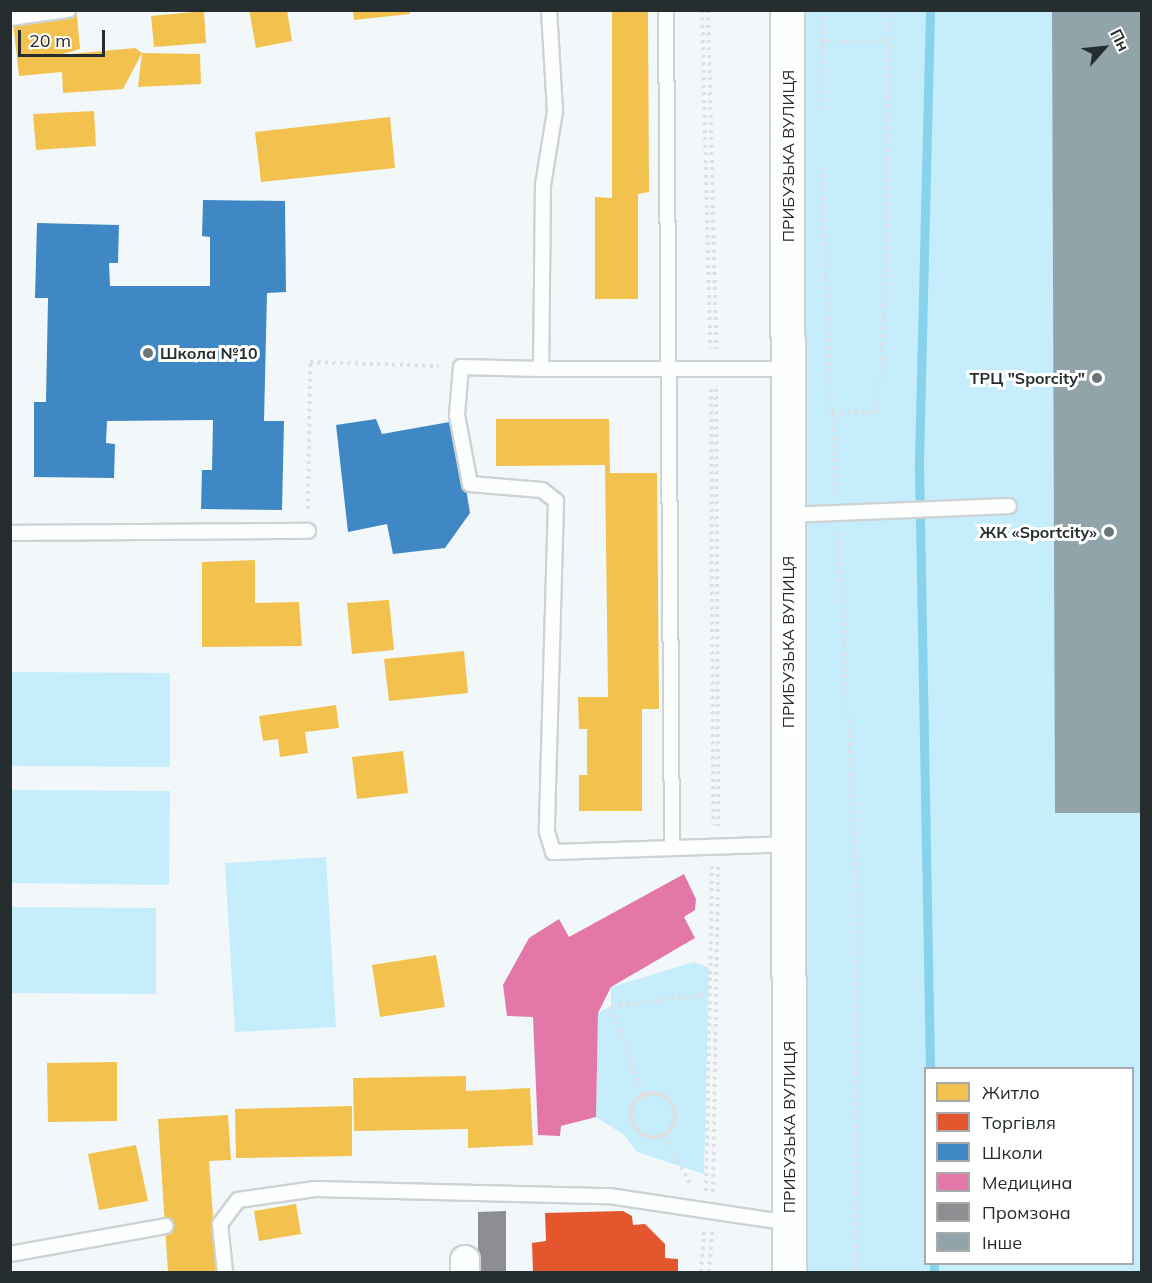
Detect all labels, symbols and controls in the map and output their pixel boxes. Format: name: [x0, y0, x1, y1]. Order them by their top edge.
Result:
scale bar: [21, 18, 108, 56]
north arrow: [1074, 18, 1134, 78]
text: Пн: [1106, 25, 1134, 54]
text: 20 m: [29, 29, 71, 52]
street label: ПРИБУЗЬКА ВУЛИЦЯ: [778, 70, 798, 242]
place label: Школа №10: [160, 343, 258, 363]
marker: Школа №10: [141, 346, 155, 360]
place label: ТРЦ "Sporcity": [970, 368, 1085, 388]
marker: ТРЦ "Sporcity": [1090, 371, 1104, 385]
place label: ЖК «Sportcity»: [980, 522, 1097, 542]
marker: ЖК «Sportcity»: [1102, 525, 1116, 539]
street label: ПРИБУЗЬКА ВУЛИЦЯ: [778, 556, 798, 728]
street label: ПРИБУЗЬКА ВУЛИЦЯ: [779, 1041, 799, 1213]
legend: [924, 1067, 1134, 1265]
text: Житло: [982, 1081, 1040, 1104]
text: Торгівля: [982, 1111, 1056, 1134]
text: Школи: [982, 1141, 1043, 1164]
text: Медицина: [982, 1171, 1073, 1194]
text: Промзона: [982, 1201, 1071, 1224]
text: Інше: [982, 1231, 1022, 1254]

